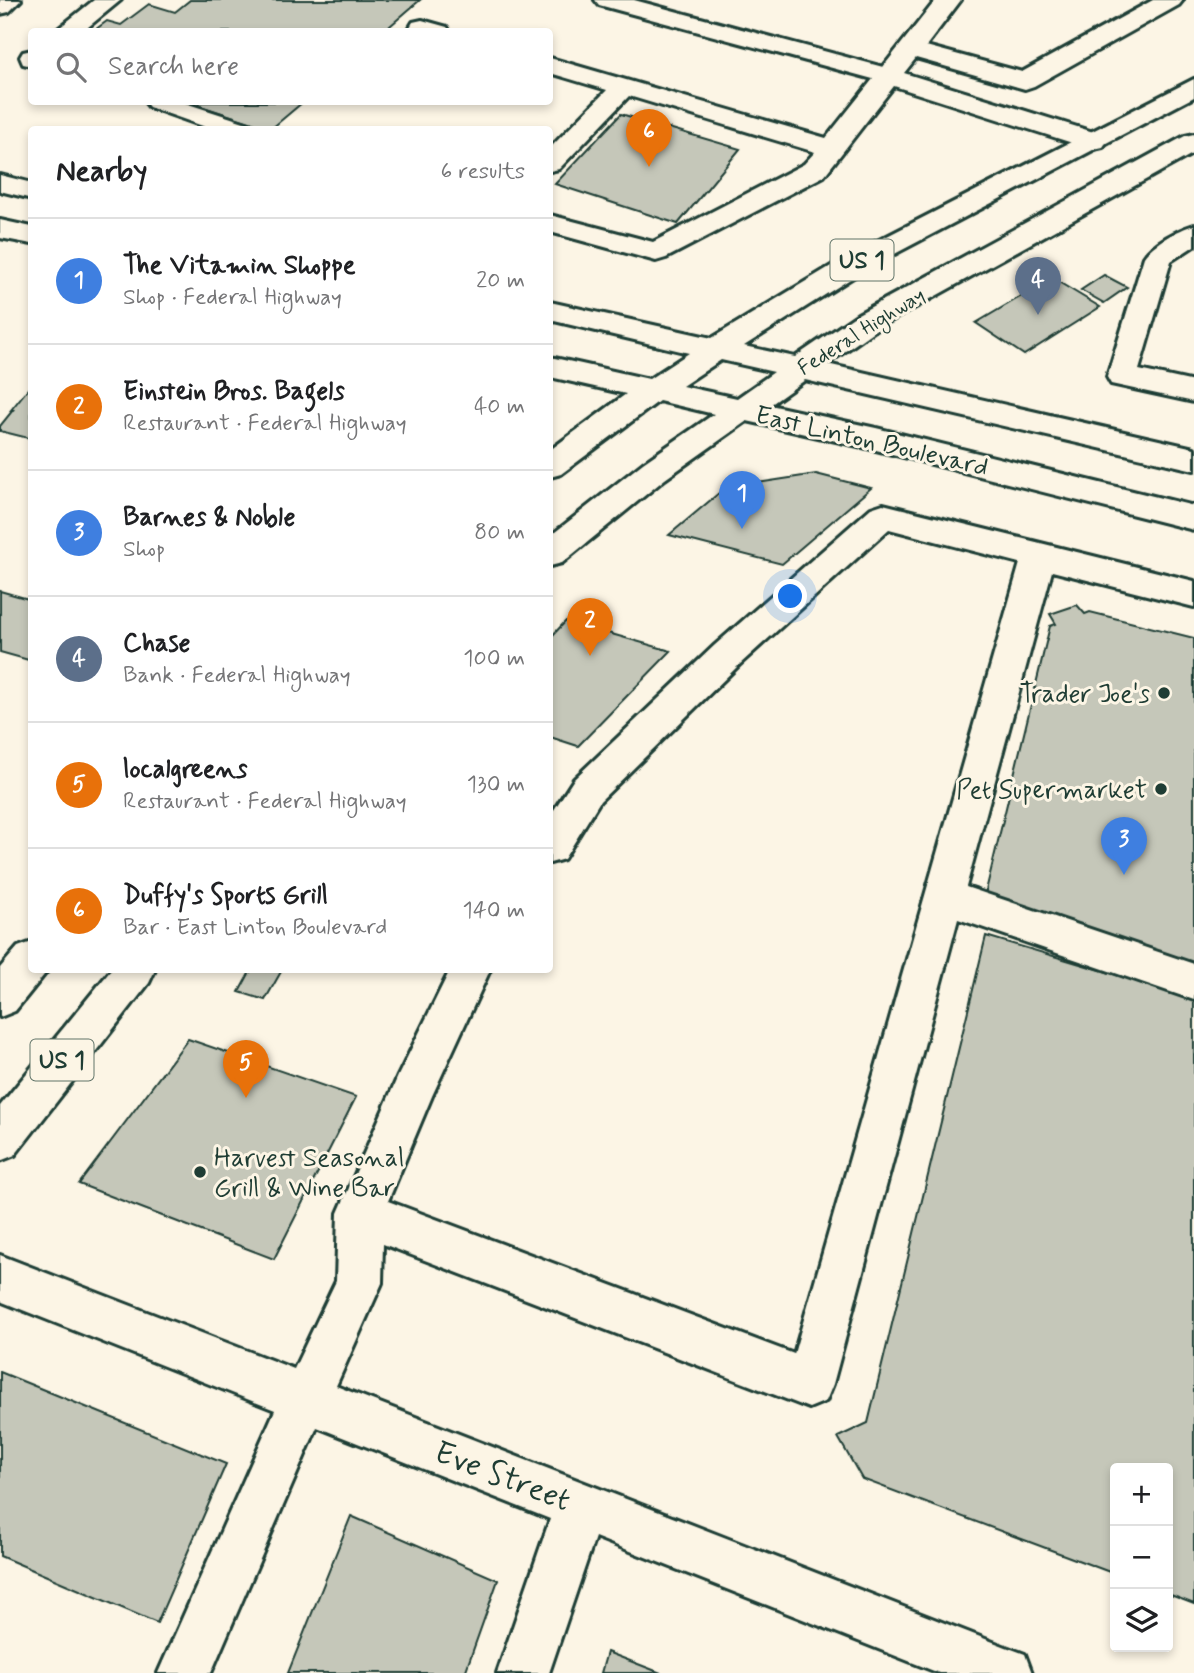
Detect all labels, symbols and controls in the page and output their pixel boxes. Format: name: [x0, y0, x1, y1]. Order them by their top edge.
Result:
search box: [28, 28, 553, 105]
icon: search: [52, 48, 90, 86]
text: Search here: [108, 50, 239, 84]
pin: 6: [626, 109, 672, 167]
text: Nearby: [56, 152, 147, 191]
text: 6 results: [441, 157, 525, 187]
road number: US 1: [830, 240, 894, 281]
text: The Vitamin Shoppe: [123, 249, 356, 283]
pin: 4: [1015, 257, 1061, 315]
text: 1: [74, 266, 84, 296]
text: 20 m: [476, 266, 525, 296]
street label: Federal Highway: [793, 281, 931, 383]
text: Shop · Federal Highway: [123, 283, 342, 313]
text: Einstein Bros. Bagels: [123, 375, 345, 409]
text: 2: [73, 392, 85, 422]
text: 40 m: [474, 392, 525, 422]
street label: East Linton Boulevard: [752, 399, 991, 485]
text: Restaurant · Federal Highway: [123, 409, 407, 439]
pin: 1: [719, 471, 765, 529]
text: Barnes & Noble: [123, 501, 295, 535]
text: 3: [74, 518, 84, 548]
text: 80 m: [474, 518, 525, 548]
text: Shop: [123, 535, 165, 565]
your location: [773, 579, 807, 613]
pin: 2: [567, 598, 613, 656]
text: Chase: [123, 627, 190, 661]
text: 4: [72, 644, 86, 674]
text: 100 m: [463, 644, 525, 674]
text: Bank · Federal Highway: [123, 661, 351, 691]
place label: Trader Joe's: [1019, 678, 1150, 712]
marker: Trader Joe's: [1156, 685, 1172, 701]
text: localgreens: [123, 753, 247, 787]
text: 5: [72, 770, 86, 800]
text: 130 m: [467, 770, 525, 800]
place label: Pet Supermarket: [956, 774, 1147, 808]
marker: Pet Supermarket: [1153, 781, 1169, 797]
text: Restaurant · Federal Highway: [123, 787, 407, 817]
pin: 3: [1101, 817, 1147, 875]
text: Duffy's Sports Grill: [123, 879, 328, 913]
text: 6: [73, 896, 85, 926]
text: 140 m: [462, 896, 525, 926]
text: Bar · East Linton Boulevard: [123, 913, 387, 943]
road number: US 1: [31, 1040, 94, 1080]
pin: 5: [223, 1040, 269, 1098]
place label: Harvest Seasonal Grill & Wine Bar: [214, 1142, 404, 1206]
marker: Harvest Seasonal Grill & Wine Bar: [192, 1164, 208, 1180]
street label: Eve Street: [428, 1432, 576, 1522]
map controls: [1110, 1463, 1173, 1652]
button: +: [1110, 1463, 1173, 1526]
button: −: [1110, 1526, 1173, 1589]
button: layers: [1110, 1589, 1173, 1652]

